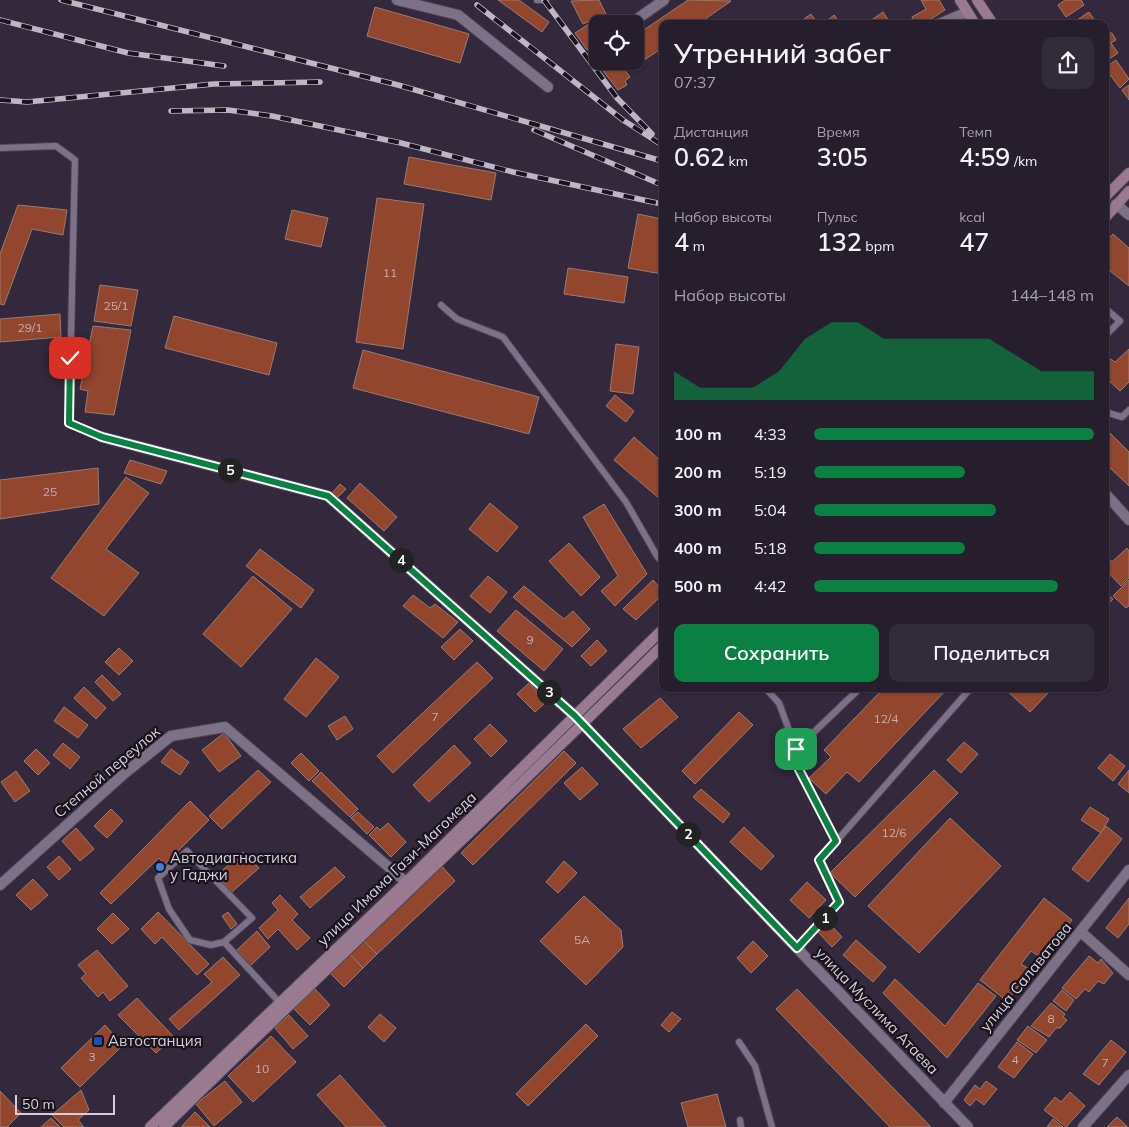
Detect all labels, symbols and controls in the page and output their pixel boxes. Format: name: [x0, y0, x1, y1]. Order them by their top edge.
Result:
map controls: [589, 15, 644, 70]
button: locate: [589, 15, 644, 70]
text: Утренний забег: [674, 35, 891, 70]
button: share: [1042, 37, 1094, 89]
text: 07:37: [674, 72, 716, 92]
text: Дистанция: [674, 123, 748, 141]
text: Время: [817, 123, 860, 141]
text: Темп: [959, 123, 992, 141]
text: 0.62: [674, 141, 725, 172]
text: 3:05: [817, 141, 868, 172]
text: 4:59: [959, 141, 1010, 172]
text: km: [725, 152, 748, 170]
text: /km: [1010, 152, 1037, 170]
text: Набор высоты: [674, 208, 772, 226]
text: Пульс: [817, 208, 858, 226]
text: kcal: [959, 208, 985, 226]
text: 4: [674, 226, 689, 257]
text: 132: [817, 226, 862, 257]
text: 47: [959, 226, 989, 257]
text: m: [689, 237, 705, 255]
text: bpm: [862, 237, 894, 255]
house number: 11: [383, 265, 397, 280]
text: Набор высоты: [674, 285, 786, 305]
text: 144–148 m: [1010, 285, 1094, 305]
house number: 25/1: [103, 298, 129, 313]
house number: 29/1: [17, 320, 43, 335]
pin: [49, 337, 91, 379]
icon: check: [56, 344, 84, 372]
text: 100 m: [674, 424, 722, 444]
text: 4:33: [754, 424, 786, 444]
pin: 5: [218, 458, 242, 482]
text: 5: [226, 461, 235, 479]
text: 200 m: [674, 462, 722, 482]
text: 5:19: [754, 462, 786, 482]
house number: 25: [43, 484, 57, 499]
text: 300 m: [674, 500, 722, 520]
text: 5:04: [754, 500, 786, 520]
text: 400 m: [674, 538, 722, 558]
text: 5:18: [754, 538, 786, 558]
pin: 4: [388, 548, 414, 572]
text: 4: [397, 551, 406, 569]
text: 500 m: [674, 576, 722, 596]
text: 4:42: [754, 576, 786, 596]
button: Сохранить: [674, 624, 879, 682]
button: Поделиться: [889, 624, 1094, 682]
house number: 9: [526, 632, 534, 647]
pin: 3: [536, 680, 562, 704]
text: 3: [545, 683, 554, 701]
house number: 7: [431, 709, 439, 724]
house number: 12/4: [873, 711, 899, 726]
street label: Степной переулок: [50, 721, 164, 822]
pin: [775, 728, 817, 770]
icon: arrive: [782, 735, 810, 763]
street label: улица Имама Гази-Магомеда: [313, 788, 480, 950]
pin: 2: [676, 822, 700, 846]
text: 2: [684, 825, 693, 843]
house number: 12/6: [881, 825, 907, 840]
place label: Автодиагностика у Гаджи: [170, 848, 297, 884]
marker: Автодиагностика у Гаджи: [154, 861, 166, 873]
pin: 1: [812, 906, 838, 930]
text: 1: [821, 909, 830, 927]
street label: улица Салаватова: [976, 918, 1076, 1035]
house number: 5А: [574, 932, 590, 947]
street label: улица Муслима Атаева: [812, 943, 943, 1078]
house number: 8: [1047, 1011, 1055, 1026]
place label: Автостанция: [108, 1031, 202, 1050]
marker: Автостанция: [92, 1035, 104, 1047]
house number: 3: [88, 1049, 96, 1064]
house number: 4: [1011, 1052, 1019, 1067]
house number: 7: [1101, 1055, 1109, 1070]
house number: 10: [255, 1061, 269, 1076]
scale bar: [15, 1092, 115, 1115]
text: 50 m: [22, 1095, 55, 1113]

